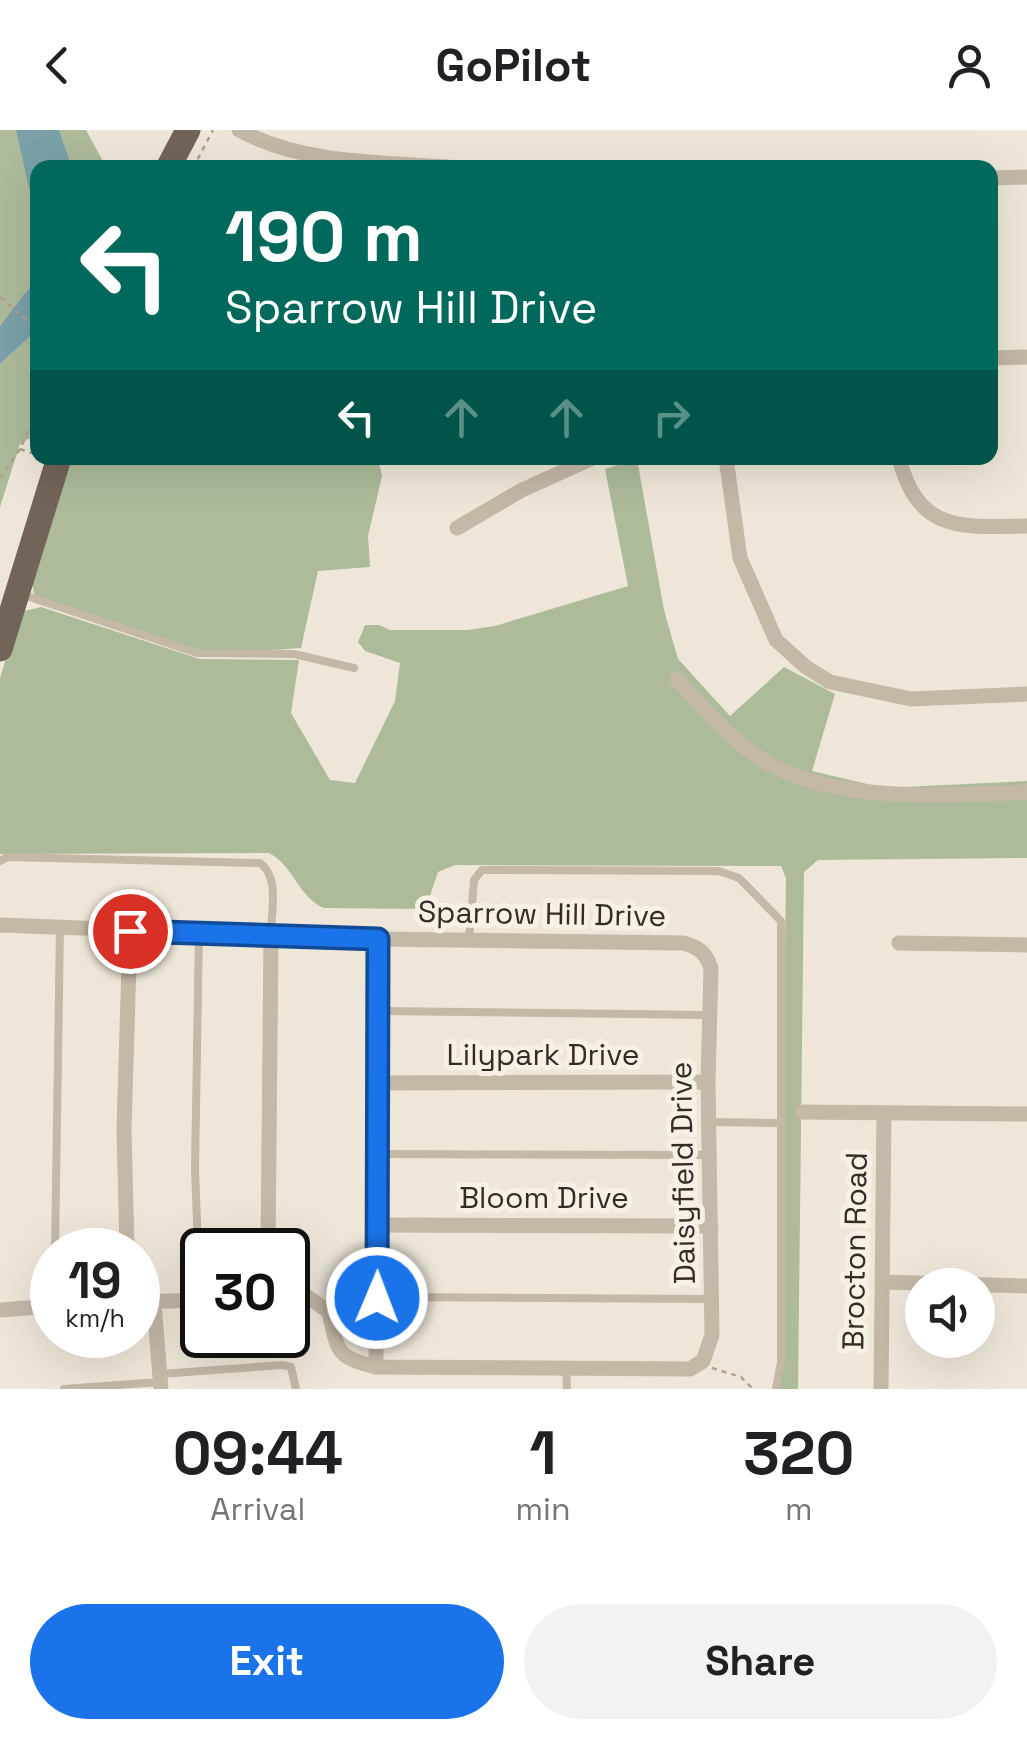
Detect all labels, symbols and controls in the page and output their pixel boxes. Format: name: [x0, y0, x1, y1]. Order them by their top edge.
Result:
text: GoPilot: [436, 37, 591, 94]
icon: back: [30, 38, 85, 93]
icon: person: [942, 38, 997, 93]
text: 190 m: [225, 192, 423, 281]
icon: left: [60, 200, 190, 330]
text: Sparrow Hill Drive: [225, 279, 598, 336]
icon: left: [329, 390, 384, 445]
icon: ahead: [434, 390, 489, 445]
icon: ahead: [539, 390, 594, 445]
icon: right: [644, 390, 699, 445]
pin: [88, 889, 173, 974]
street label: Sparrow Hill Drive: [418, 892, 667, 935]
icon: arrive: [103, 904, 158, 959]
street label: Lilypark Drive: [446, 1035, 640, 1074]
street label: Daisyfield Drive: [661, 1061, 704, 1285]
street label: Brocton Road: [833, 1152, 876, 1350]
street label: Bloom Drive: [459, 1178, 629, 1217]
speed limit sign: 30: [180, 1228, 310, 1358]
position arrow: [325, 1246, 429, 1350]
text: 19: [68, 1249, 122, 1313]
map controls: [905, 1268, 995, 1358]
button: sound: [905, 1268, 995, 1358]
text: km/h: [65, 1302, 125, 1334]
text: 09:44: [173, 1415, 343, 1492]
text: 1: [530, 1415, 557, 1492]
text: 320: [743, 1415, 854, 1492]
text: Arrival: [210, 1489, 305, 1529]
text: min: [516, 1489, 571, 1529]
text: m: [785, 1489, 813, 1529]
button: Exit: [30, 1604, 504, 1719]
button: Share: [524, 1604, 997, 1719]

